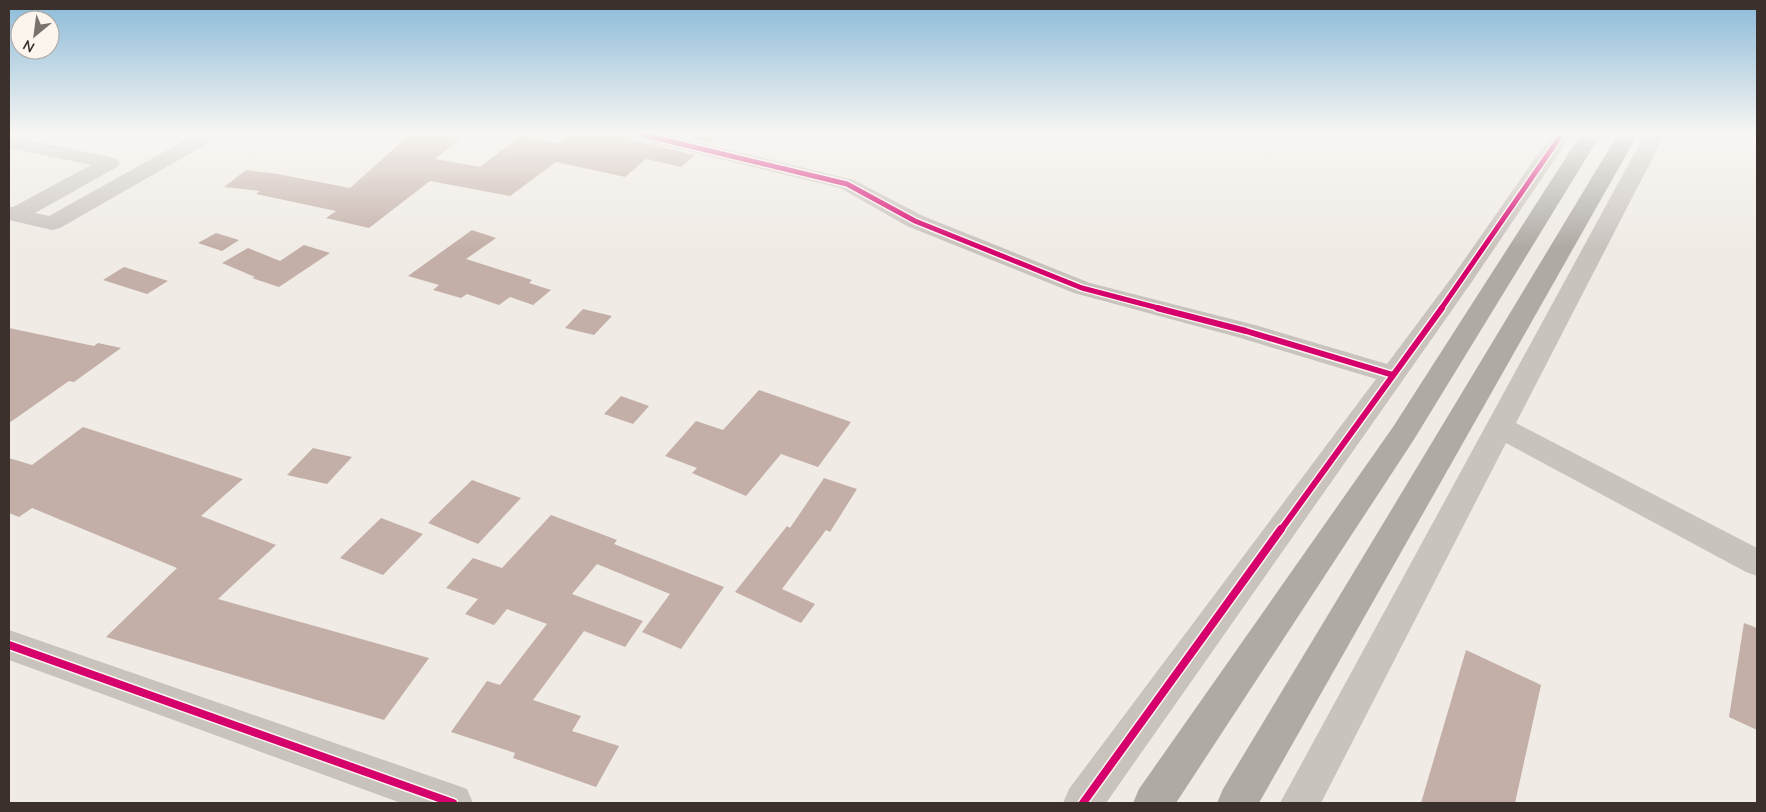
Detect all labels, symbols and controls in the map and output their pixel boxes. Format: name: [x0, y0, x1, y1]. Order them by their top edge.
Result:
north arrow: [10, 10, 60, 60]
text: N: [20, 36, 38, 57]

